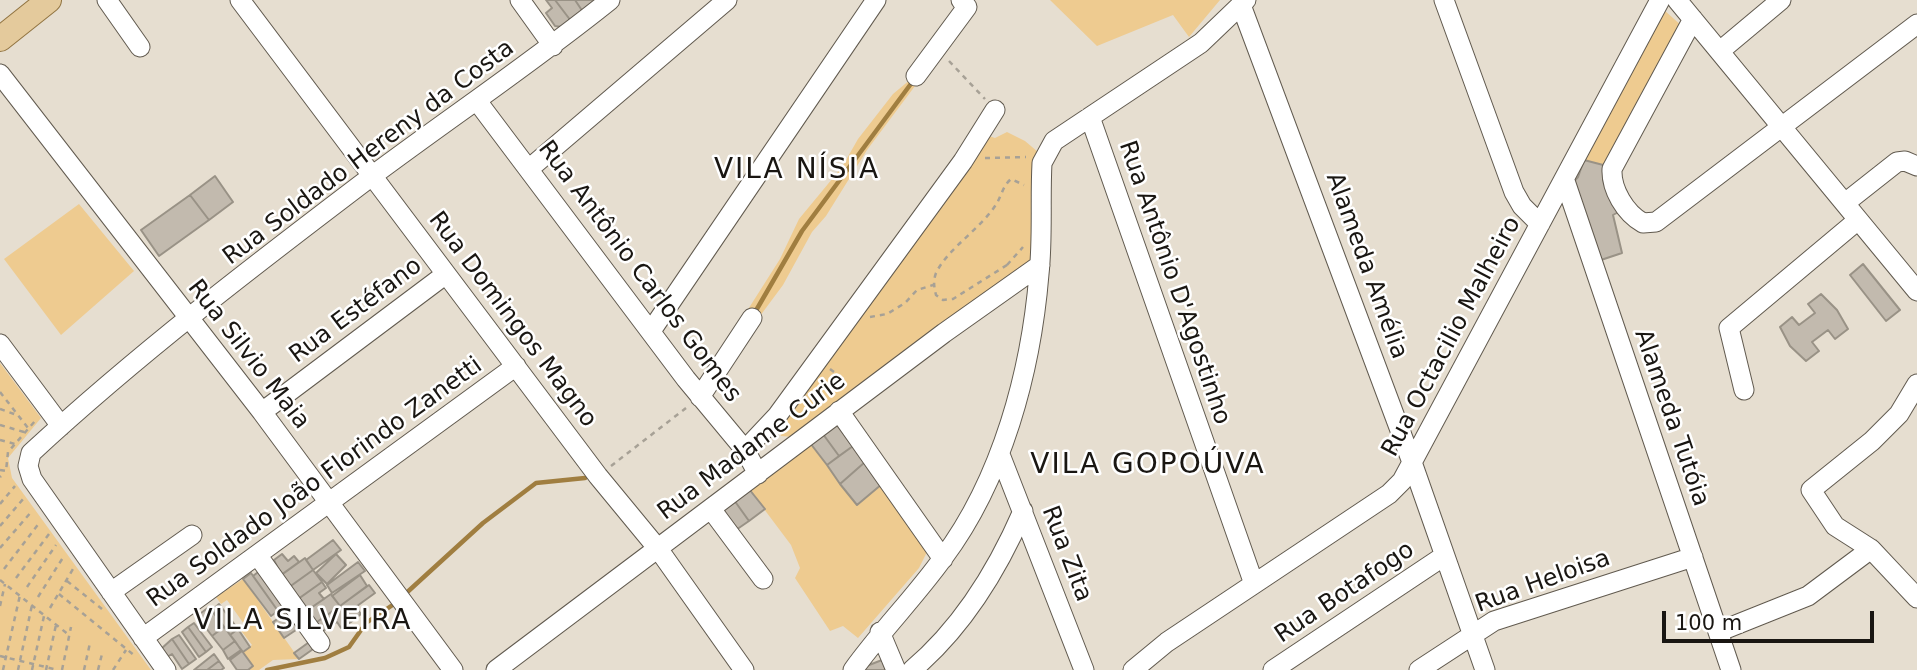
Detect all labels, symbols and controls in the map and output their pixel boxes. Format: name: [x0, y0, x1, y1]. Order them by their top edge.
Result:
street label: Rua Soldado Hereny da Costa: [218, 34, 520, 272]
street label: Rua Antônio Carlos Gomes: [531, 136, 747, 408]
street label: Rua Antônio D'Agostinho: [1112, 137, 1236, 429]
district label: VILA NÍSIA: [715, 154, 879, 188]
street label: Alameda Amélia: [1319, 169, 1413, 363]
street label: Rua Domingos Magno: [422, 207, 602, 433]
street label: Rua Octacilio Malheiro: [1376, 212, 1528, 462]
street label: Rua Estéfano: [284, 252, 428, 370]
street label: Rua Silvio Maia: [181, 275, 315, 435]
street label: Alameda Tutóia: [1627, 326, 1715, 510]
street label: Rua Soldado João Florindo Zanetti: [142, 352, 488, 614]
street label: Rua Madame Curie: [652, 367, 852, 527]
district label: VILA GOPOÚVA: [1032, 449, 1264, 483]
street label: Rua Zita: [1035, 502, 1097, 606]
street label: Rua Botafogo: [1270, 536, 1420, 650]
street label: Rua Heloisa: [1472, 544, 1614, 620]
scale bar: [1665, 596, 1877, 640]
district label: VILA SILVEIRA: [195, 605, 411, 639]
text: 100 m: [1675, 611, 1742, 635]

